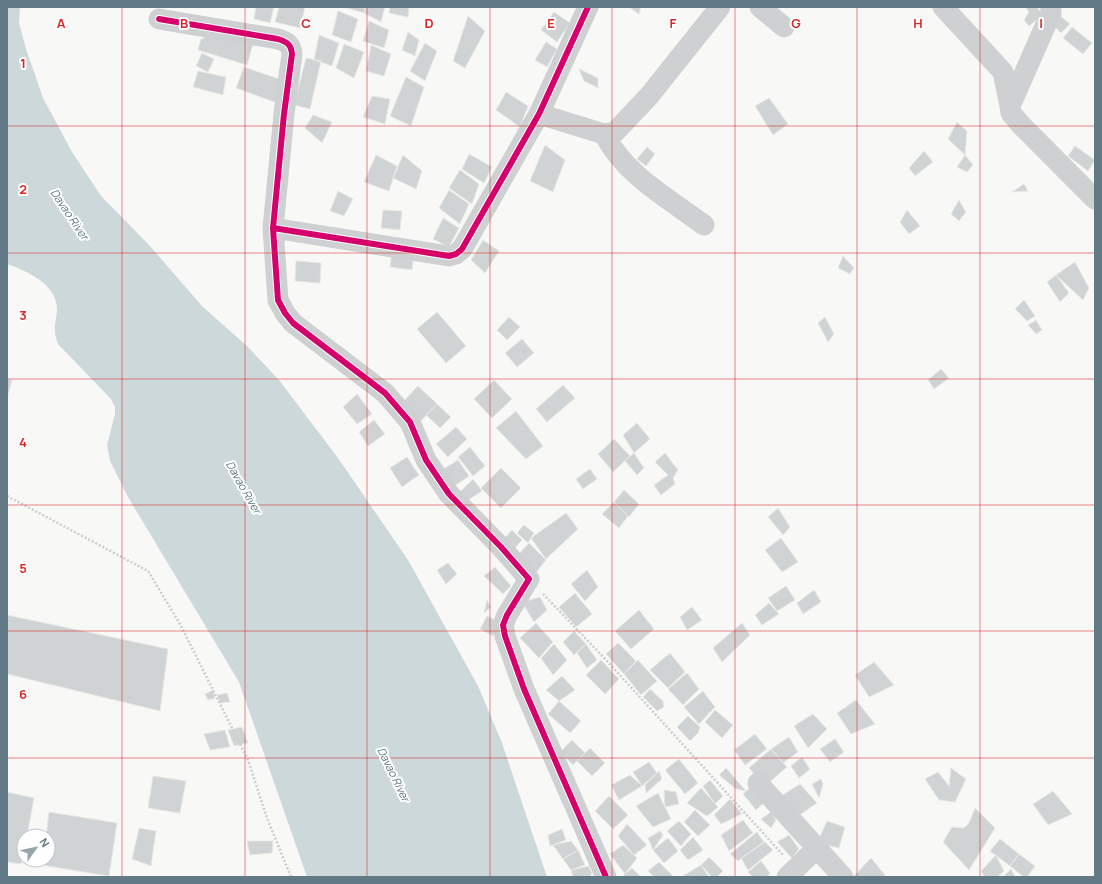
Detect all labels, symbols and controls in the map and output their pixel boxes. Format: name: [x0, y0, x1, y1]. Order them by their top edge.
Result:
text: A: [57, 14, 66, 32]
text: B: [180, 14, 188, 32]
text: C: [301, 14, 311, 32]
text: D: [424, 14, 434, 32]
text: E: [547, 14, 555, 32]
text: F: [670, 14, 677, 32]
text: G: [791, 14, 801, 32]
text: H: [913, 14, 923, 32]
text: I: [1039, 14, 1043, 32]
text: 1: [20, 54, 26, 72]
text: 2: [19, 180, 27, 198]
water label: Davao River: [47, 186, 94, 244]
text: 3: [19, 306, 27, 324]
text: 4: [19, 433, 27, 451]
water label: Davao River: [223, 458, 266, 518]
text: 5: [19, 559, 27, 577]
text: 6: [19, 685, 27, 703]
water label: Davao River: [374, 744, 414, 805]
north arrow: [16, 828, 56, 868]
text: N: [36, 835, 53, 850]

